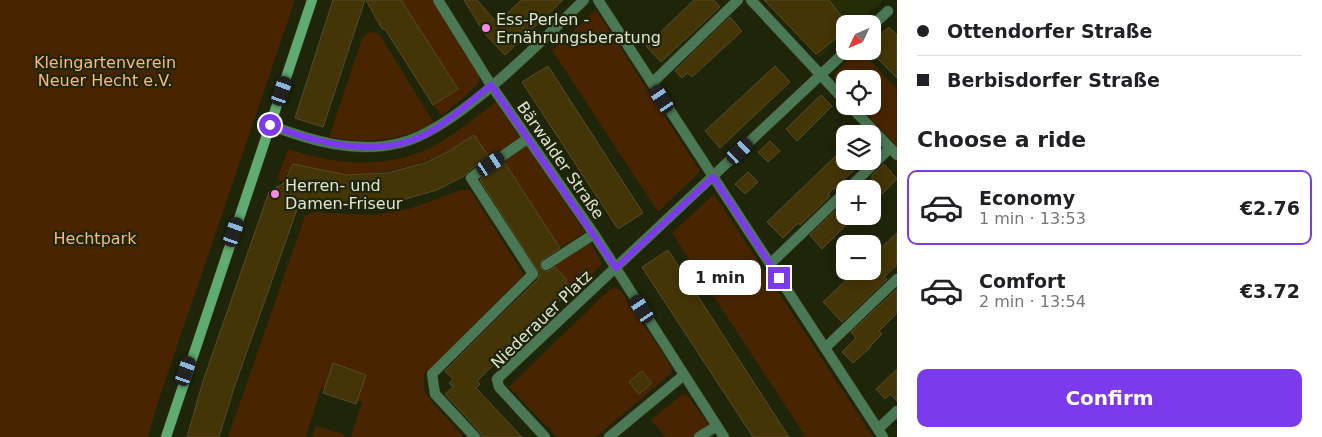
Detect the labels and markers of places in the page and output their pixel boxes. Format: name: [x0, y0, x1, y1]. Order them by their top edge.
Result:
place label: Ess-Perlen - Ernährungsberatung: [496, 10, 661, 47]
marker: Ess-Perlen - Ernährungsberatung: [480, 22, 492, 34]
place label: Herren- und Damen-Friseur: [285, 176, 403, 213]
marker: Herren- und Damen-Friseur: [269, 188, 281, 200]

